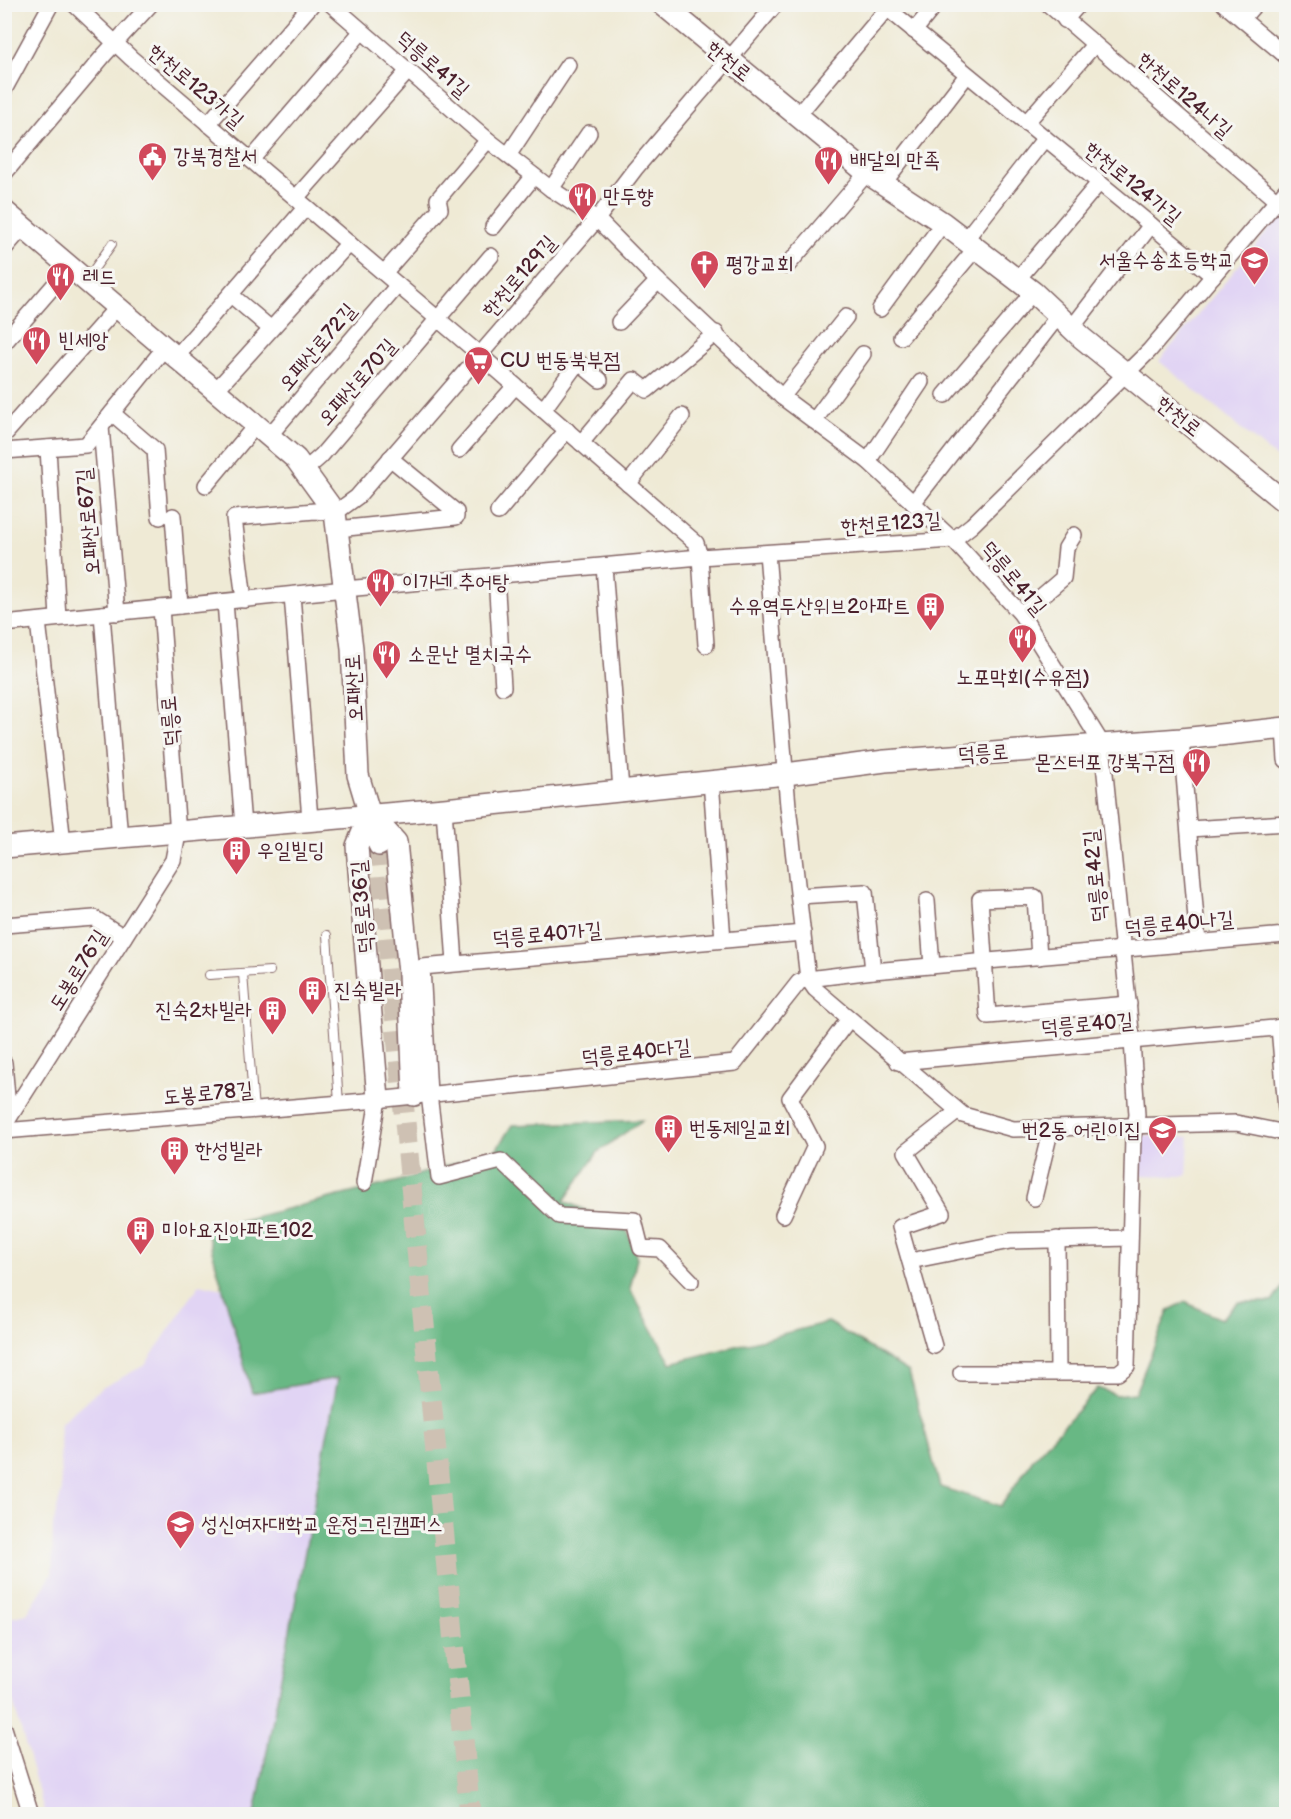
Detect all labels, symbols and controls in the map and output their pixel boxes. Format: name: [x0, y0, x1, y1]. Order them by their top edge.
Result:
street label: 덕릉로41길: [391, 26, 474, 103]
street label: 한천로: [701, 36, 756, 87]
street label: 한천로123가길: [143, 39, 249, 134]
street label: 한천로124나길: [1132, 47, 1237, 143]
street label: 한천로124가길: [1079, 137, 1186, 230]
public building icon: 강북경찰서: [136, 140, 168, 182]
place label: 강북경찰서: [173, 144, 258, 169]
restaurant icon: 배달의 만족: [813, 144, 845, 186]
place label: 배달의 만족: [850, 148, 940, 173]
restaurant icon: 만두향: [566, 180, 598, 222]
place label: 만두향: [603, 184, 654, 209]
street label: 한천로129길: [477, 230, 562, 322]
school or university icon: 서울수송초등학교: [1239, 244, 1271, 286]
church icon: 평강교회: [689, 248, 721, 290]
place label: 서울수송초등학교: [1099, 248, 1234, 273]
place label: 평강교회: [726, 252, 794, 277]
restaurant icon: 레드: [45, 260, 77, 302]
place label: 레드: [82, 264, 116, 289]
street label: 오패산로72길: [273, 298, 361, 396]
restaurant icon: 빈세앙: [21, 324, 53, 366]
place label: 빈세앙: [58, 328, 109, 353]
street label: 오패산로70길: [313, 334, 402, 431]
supermarket icon: CU 번동북부점: [463, 344, 495, 386]
place label: CU 번동북부점: [500, 348, 620, 373]
street label: 한천로: [1151, 391, 1206, 442]
street label: 오패산로67길: [71, 467, 106, 577]
street label: 한천로123길: [840, 508, 942, 539]
street label: 덕릉로41길: [976, 536, 1052, 620]
restaurant icon: 이가네 추어탕: [365, 566, 397, 608]
place label: 이가네 추어탕: [402, 570, 509, 595]
building icon: 수유역두산위브2아파트: [915, 590, 947, 632]
place label: 수유역두산위브2아파트: [729, 594, 910, 619]
restaurant icon: 노포막회(수유점): [1007, 622, 1039, 664]
restaurant icon: 소문난 멸치국수: [371, 638, 403, 680]
place label: 소문난 멸치국수: [408, 642, 532, 667]
street label: 오패산로: [340, 654, 369, 722]
place label: 노포막회(수유점): [956, 665, 1090, 690]
street label: 덕릉로: [156, 695, 185, 747]
street label: 덕릉로: [957, 739, 1009, 768]
restaurant icon: 몬스터포 강북구점: [1180, 746, 1212, 788]
place label: 몬스터포 강북구점: [1034, 750, 1175, 775]
street label: 덕릉로42길: [1078, 828, 1113, 923]
building icon: 우일빌딩: [220, 834, 252, 876]
place label: 우일빌딩: [257, 838, 325, 863]
street label: 덕릉로36길: [346, 859, 379, 955]
street label: 덕릉로40나길: [1123, 906, 1235, 941]
street label: 덕릉로40가길: [491, 917, 603, 952]
street label: 도봉로76길: [44, 925, 113, 1015]
building icon: 진숙빌라: [297, 974, 329, 1016]
place label: 진숙빌라: [334, 978, 402, 1003]
building icon: 진숙2차빌라: [257, 994, 289, 1036]
place label: 진숙2차빌라: [155, 998, 252, 1023]
street label: 덕릉로40길: [1040, 1008, 1134, 1041]
street label: 덕릉로40다길: [580, 1034, 692, 1071]
street label: 도봉로78길: [162, 1077, 254, 1110]
building icon: 번동제일교회: [652, 1112, 684, 1154]
school or university icon: 번2동 어린이집: [1146, 1114, 1178, 1156]
place label: 번동제일교회: [689, 1116, 790, 1141]
place label: 번2동 어린이집: [1022, 1118, 1141, 1143]
building icon: 한성빌라: [158, 1134, 190, 1176]
place label: 한성빌라: [195, 1138, 263, 1163]
building icon: 미아요진아파트102: [125, 1214, 157, 1256]
place label: 미아요진아파트102: [162, 1218, 314, 1243]
school or university icon: 성신여자대학교 운정그린캠퍼스: [164, 1508, 196, 1550]
place label: 성신여자대학교 운정그린캠퍼스: [201, 1512, 443, 1537]

